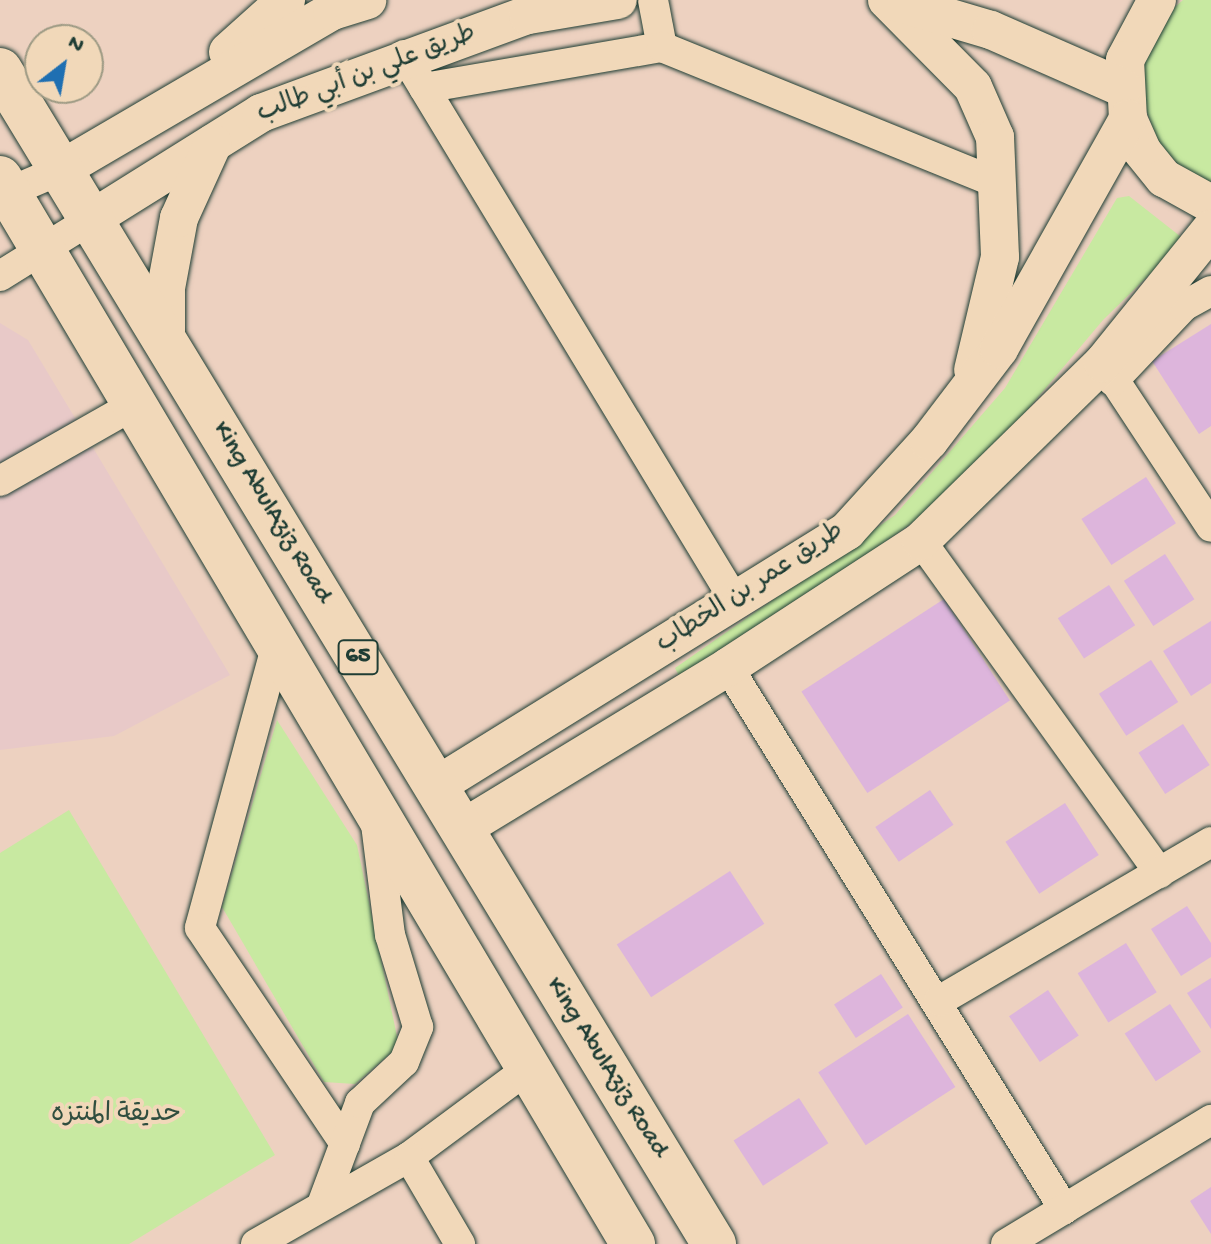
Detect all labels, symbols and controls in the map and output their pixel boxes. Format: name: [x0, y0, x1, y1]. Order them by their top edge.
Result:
street label: طريق علي بن أبي طالب: [253, 19, 481, 131]
north arrow: [24, 24, 104, 104]
text: N: [62, 30, 88, 60]
street label: King AbulAziz Road: [204, 416, 338, 610]
street label: طريق عمر بن الخطاب: [651, 517, 851, 661]
road number: 65: [336, 637, 380, 677]
street label: King AbulAziz Road: [538, 972, 674, 1164]
park label: حديقة المنتزه: [51, 1100, 181, 1132]

